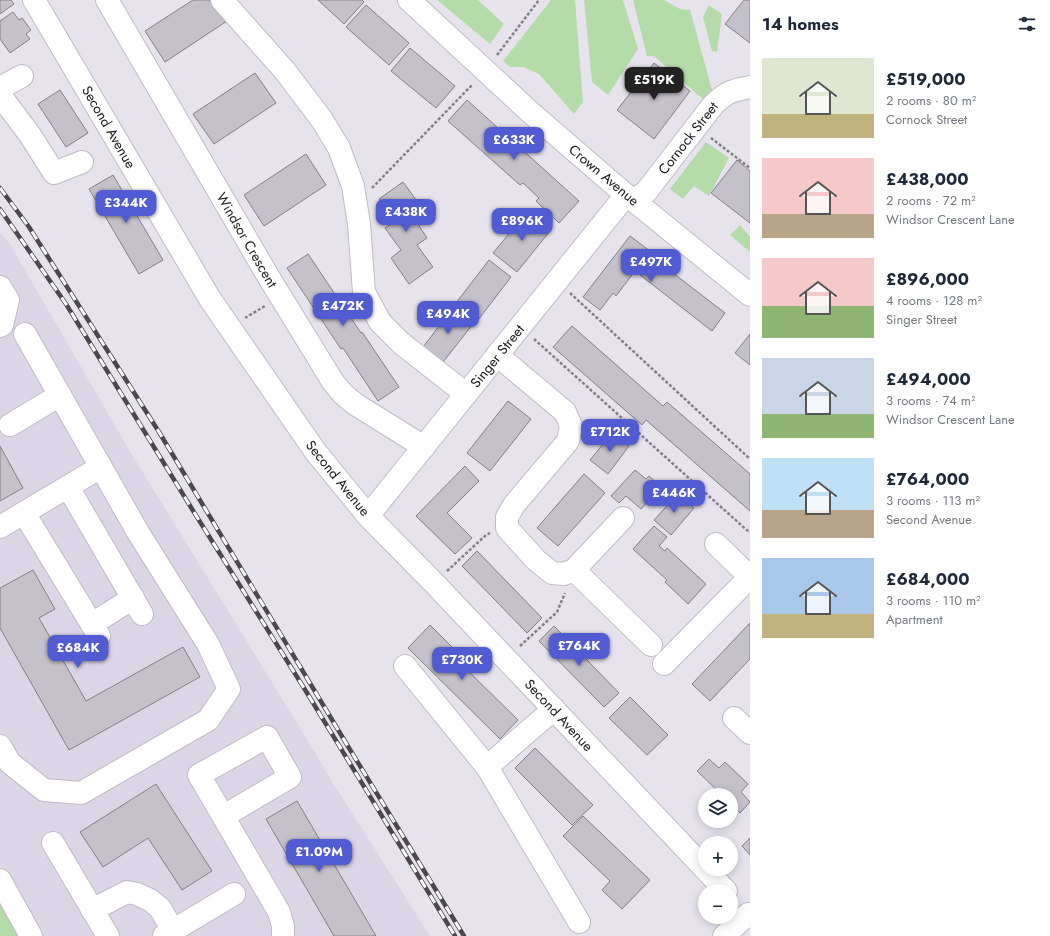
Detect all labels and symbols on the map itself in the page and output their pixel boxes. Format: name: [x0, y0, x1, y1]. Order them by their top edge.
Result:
pin: £519K: [626, 67, 682, 101]
street label: Second Avenue: [77, 82, 141, 172]
street label: Cornock Street: [653, 97, 723, 179]
pin: £633K: [486, 127, 542, 161]
street label: Crown Avenue: [565, 140, 643, 210]
street label: Windsor Crescent: [212, 189, 283, 292]
pin: £344K: [98, 190, 154, 224]
pin: £438K: [378, 199, 434, 233]
pin: £896K: [494, 208, 550, 242]
pin: £497K: [623, 249, 679, 283]
pin: £472K: [315, 293, 371, 327]
pin: £494K: [420, 301, 476, 335]
street label: Singer Street: [465, 320, 529, 392]
pin: £712K: [582, 419, 638, 453]
street label: Second Avenue: [301, 436, 375, 520]
pin: £446K: [646, 480, 702, 514]
pin: £764K: [551, 633, 607, 667]
pin: £684K: [50, 635, 106, 669]
pin: £730K: [434, 647, 490, 681]
street label: Second Avenue: [520, 674, 598, 756]
pin: £1.09M: [286, 839, 352, 873]

